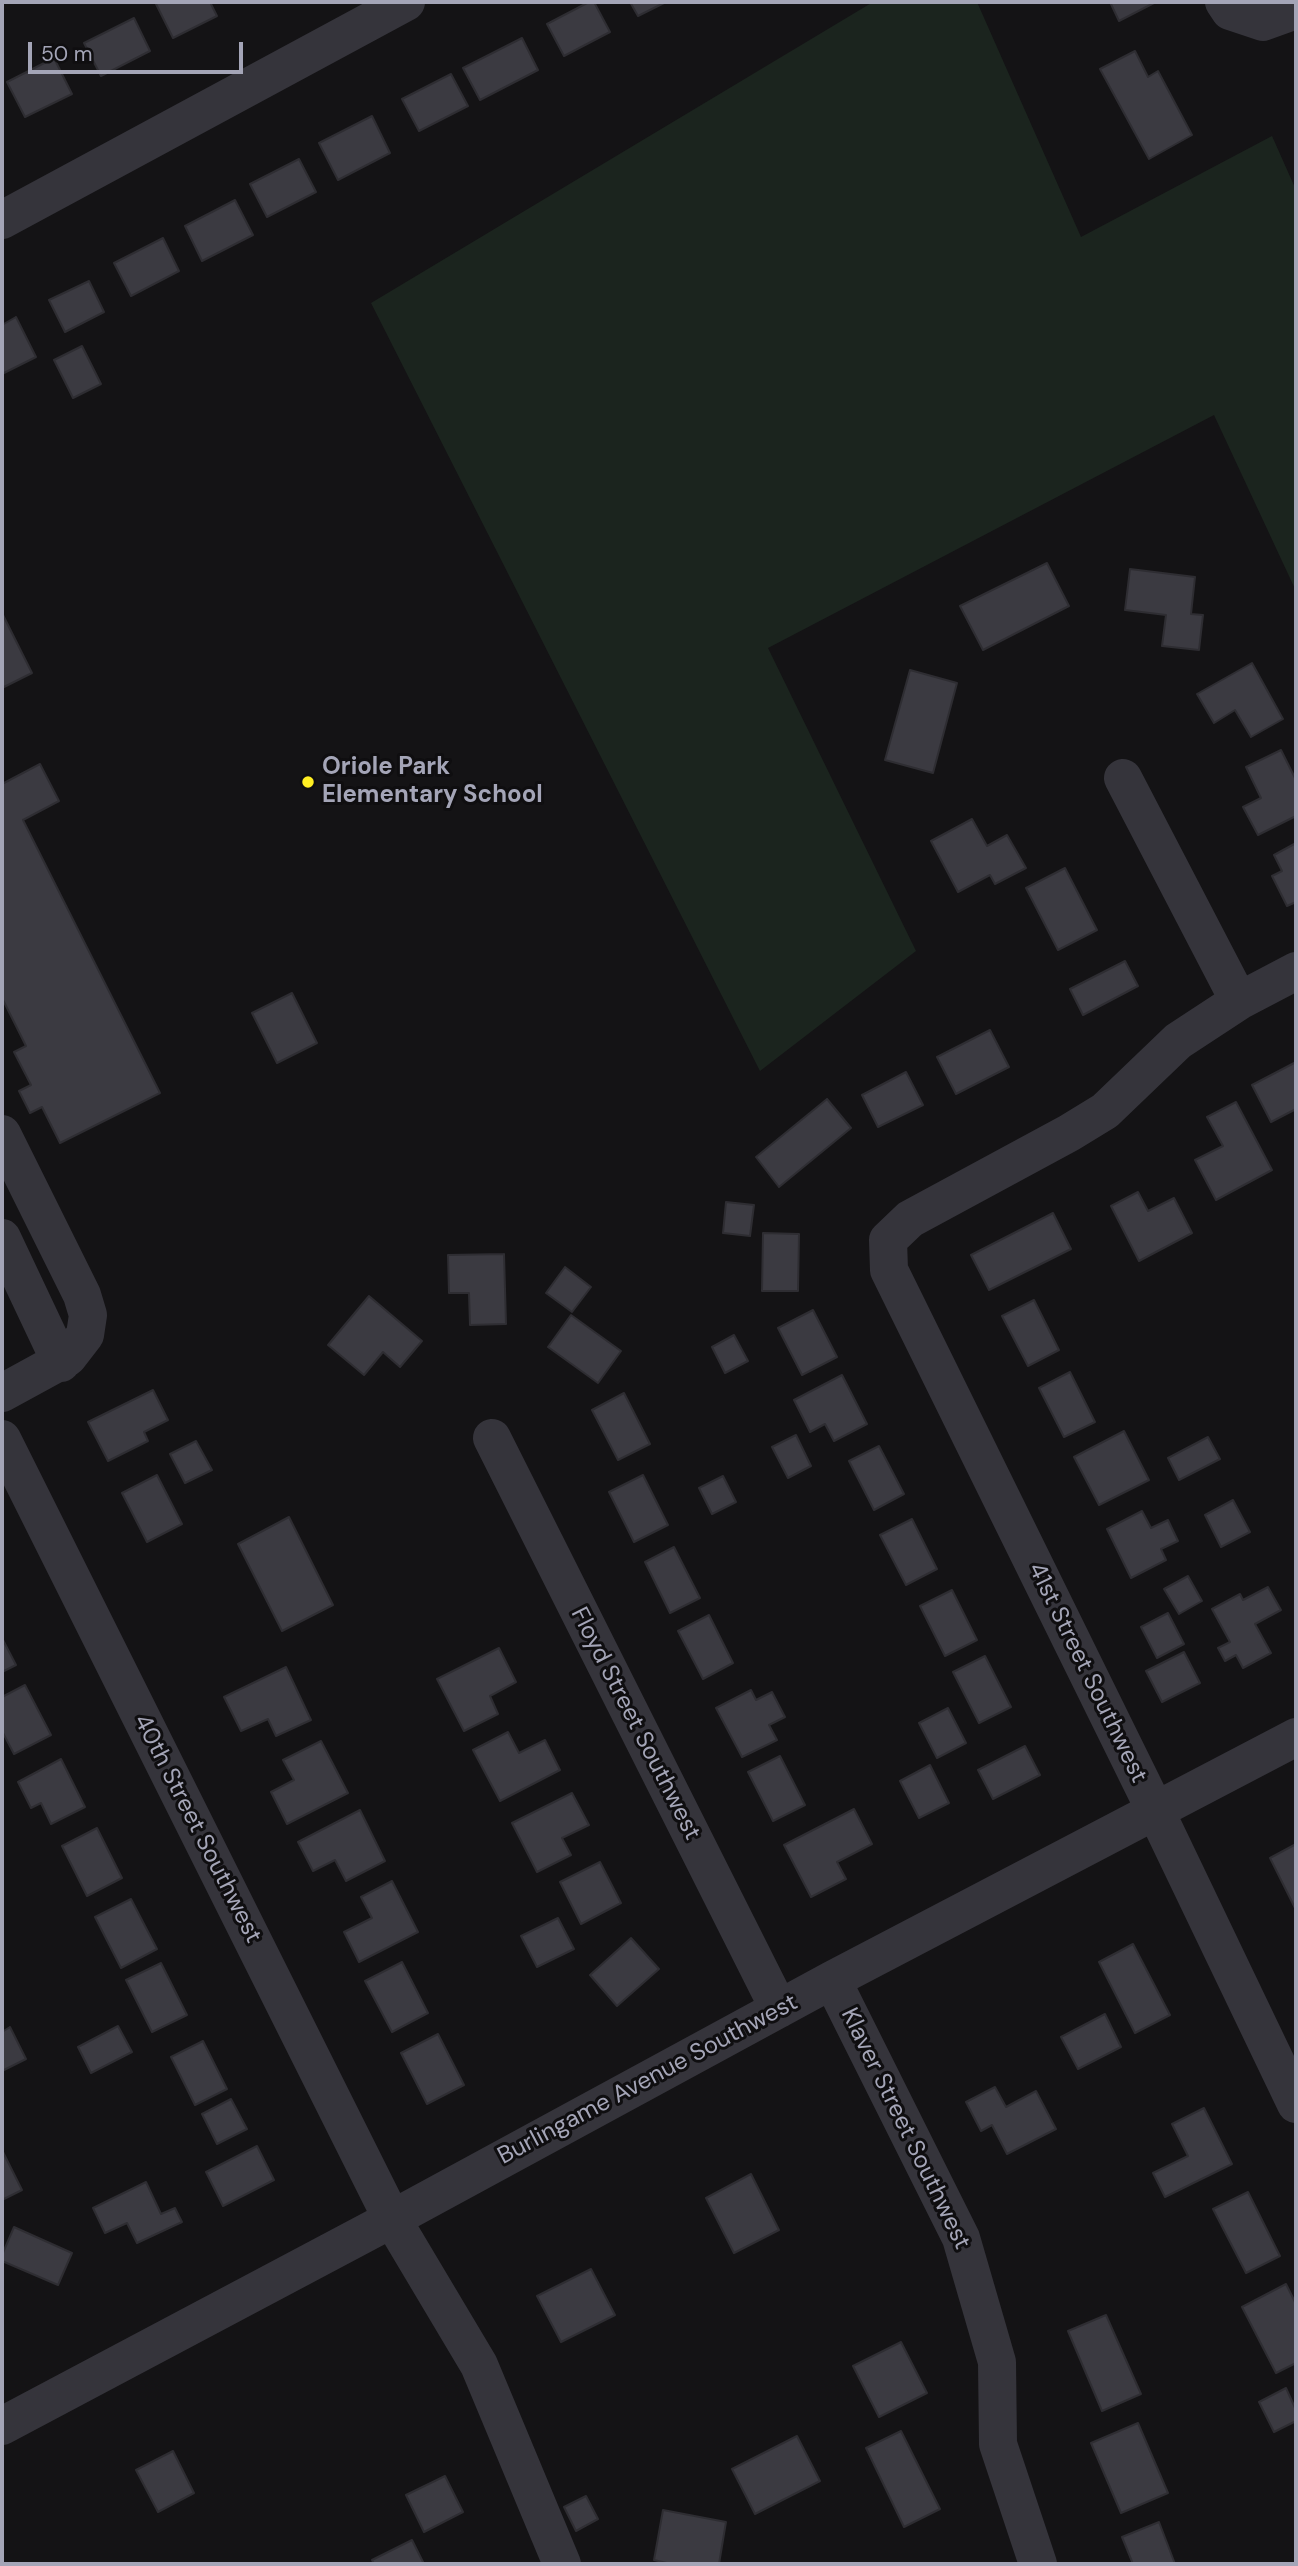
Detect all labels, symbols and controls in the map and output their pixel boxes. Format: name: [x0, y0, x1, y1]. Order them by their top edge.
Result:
scale bar: [32, 28, 247, 72]
text: 50 m: [41, 40, 92, 68]
place label: Oriole Park Elementary School: [322, 754, 543, 810]
marker: Oriole Park Elementary School: [300, 774, 316, 790]
street label: 41st Street Southwest: [1021, 1558, 1153, 1788]
street label: Floyd Street Southwest: [564, 1603, 706, 1845]
street label: 40th Street Southwest: [127, 1710, 267, 1948]
street label: Burlingame Avenue Southwest: [493, 1989, 803, 2171]
street label: Klaver Street Southwest: [834, 2004, 976, 2254]

